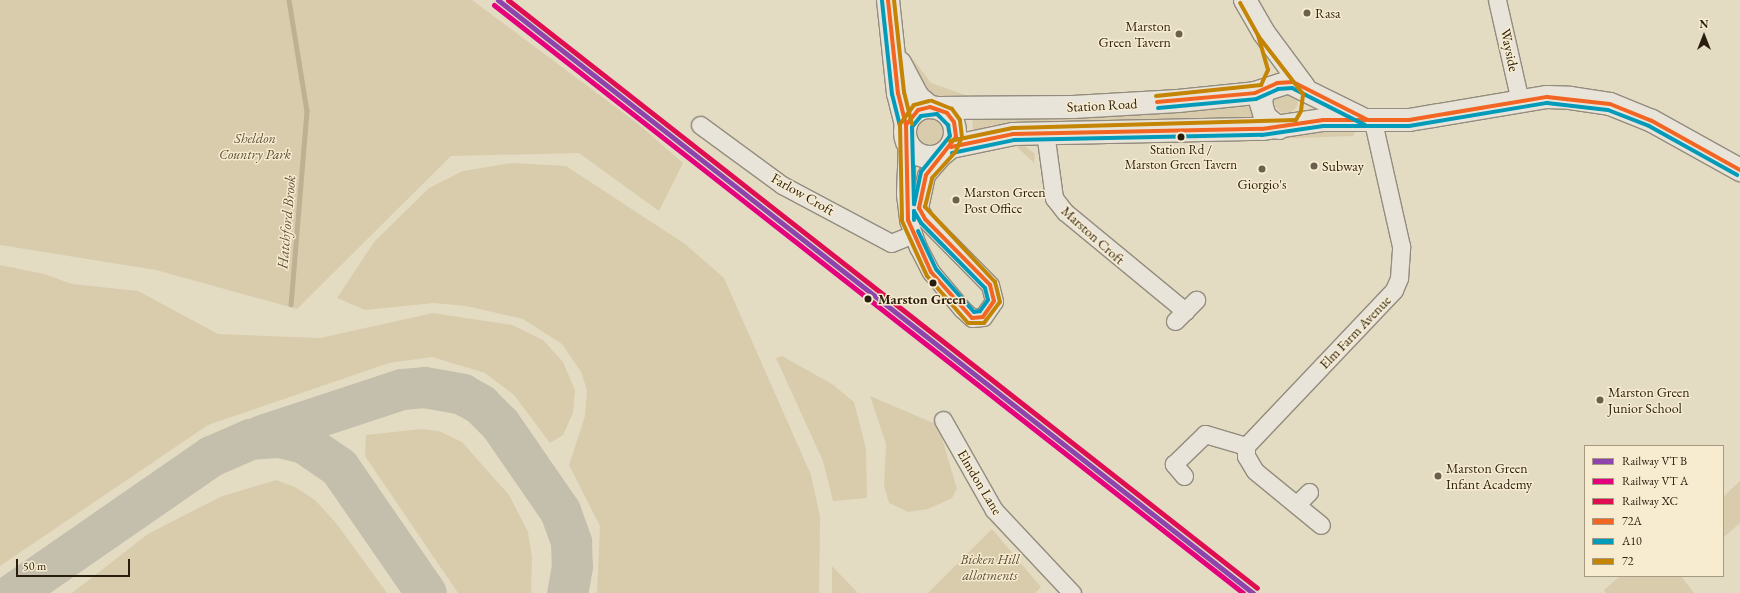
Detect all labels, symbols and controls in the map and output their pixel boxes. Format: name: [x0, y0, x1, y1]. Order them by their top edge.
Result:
place label: Rasa: [1315, 5, 1341, 21]
marker: Rasa: [1302, 8, 1312, 18]
north arrow: [1684, 16, 1724, 56]
text: N: [1700, 17, 1708, 31]
place label: Marston Green Tavern: [1099, 18, 1171, 50]
street label: Wayside: [1497, 27, 1523, 73]
marker: Marston Green Tavern: [1174, 29, 1184, 39]
street label: Station Road: [1066, 95, 1138, 115]
park label: Sheldon Country Park: [219, 130, 291, 162]
marker: Station Rd / Marston Green Tavern: [1176, 132, 1186, 142]
place label: Station Rd / Marston Green Tavern: [1125, 143, 1237, 174]
place label: Subway: [1322, 158, 1364, 174]
marker: Subway: [1309, 161, 1319, 171]
marker: Giorgio's: [1257, 164, 1267, 174]
street label: Farlow Croft: [769, 169, 837, 219]
water label: Hatchford Brook: [273, 174, 299, 270]
place label: Giorgio's: [1237, 176, 1287, 192]
place label: Marston Green Post Office: [964, 184, 1046, 216]
marker: Marston Green Post Office: [951, 195, 961, 205]
street label: Marston Croft: [1058, 202, 1128, 268]
unlabelled marker: [928, 278, 938, 288]
place label: Marston Green: [878, 291, 966, 307]
marker: Marston Green: [861, 292, 875, 306]
street label: Elm Farm Avenue: [1316, 292, 1394, 372]
place label: Marston Green Junior School: [1608, 384, 1690, 416]
marker: Marston Green Junior School: [1595, 395, 1605, 405]
legend: [1584, 445, 1724, 577]
street label: Elmdon Lane: [954, 446, 1006, 518]
text: Railway VT B: [1622, 453, 1687, 469]
place label: Marston Green Infant Academy: [1446, 460, 1532, 492]
marker: Marston Green Infant Academy: [1433, 471, 1443, 481]
text: Railway VT A: [1622, 473, 1688, 489]
text: Railway XC: [1622, 493, 1678, 509]
text: 72A: [1622, 513, 1642, 529]
text: A10: [1622, 533, 1642, 549]
scale bar: [18, 551, 132, 577]
park label: Bicken Hill allotments: [960, 551, 1020, 584]
text: 72: [1622, 553, 1634, 569]
text: 50 m: [23, 558, 46, 574]

